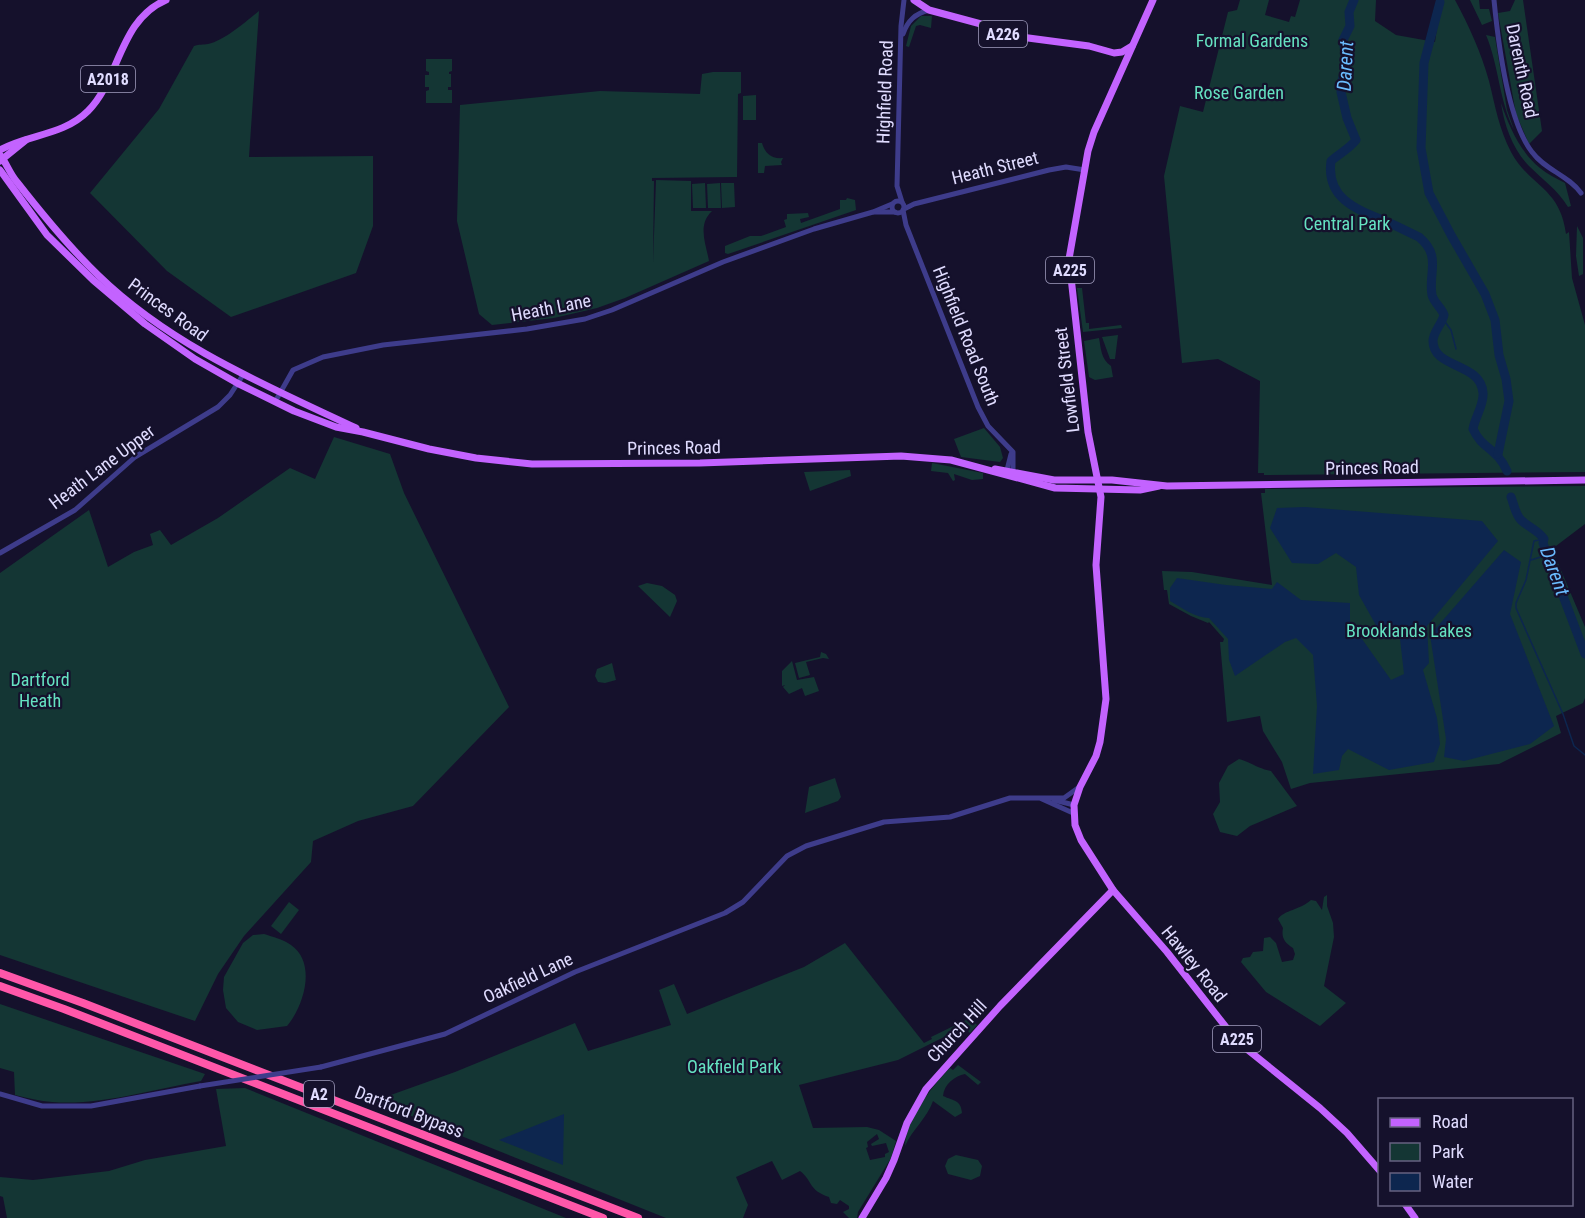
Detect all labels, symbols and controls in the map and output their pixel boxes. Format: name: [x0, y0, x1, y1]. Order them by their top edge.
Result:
road number: A226: [979, 21, 1027, 47]
street label: Darenth Road: [1502, 22, 1543, 120]
park label: Formal Gardens: [1196, 30, 1308, 51]
street label: Highfield Road: [872, 40, 897, 144]
water label: Darent: [1332, 40, 1358, 92]
road number: A2018: [81, 66, 135, 92]
park label: Rose Garden: [1194, 82, 1284, 103]
street label: Heath Street: [949, 147, 1040, 188]
park label: Central Park: [1304, 213, 1390, 234]
road number: A225: [1046, 257, 1094, 283]
street label: Highfield Road South: [929, 263, 1004, 409]
street label: Princes Road: [124, 274, 212, 346]
street label: Heath Lane: [509, 290, 593, 326]
street label: Lowfield Street: [1050, 326, 1083, 434]
street label: Heath Lane Upper: [45, 420, 159, 513]
street label: Princes Road: [627, 436, 721, 459]
street label: Princes Road: [1325, 456, 1419, 479]
water label: Darent: [1535, 543, 1575, 599]
park label: Brooklands Lakes: [1346, 620, 1472, 641]
park label: Dartford Heath: [10, 669, 70, 711]
street label: Hawley Road: [1157, 921, 1231, 1006]
street label: Oakfield Lane: [480, 948, 576, 1007]
street label: Church Hill: [922, 995, 991, 1066]
road number: A225: [1213, 1026, 1261, 1052]
park label: Oakfield Park: [687, 1056, 781, 1077]
road number: A2: [304, 1081, 334, 1107]
street label: Dartford Bypass: [352, 1081, 466, 1142]
legend: [1378, 1098, 1573, 1206]
text: Road: [1432, 1111, 1468, 1132]
text: Park: [1432, 1141, 1464, 1162]
text: Water: [1432, 1171, 1474, 1192]

